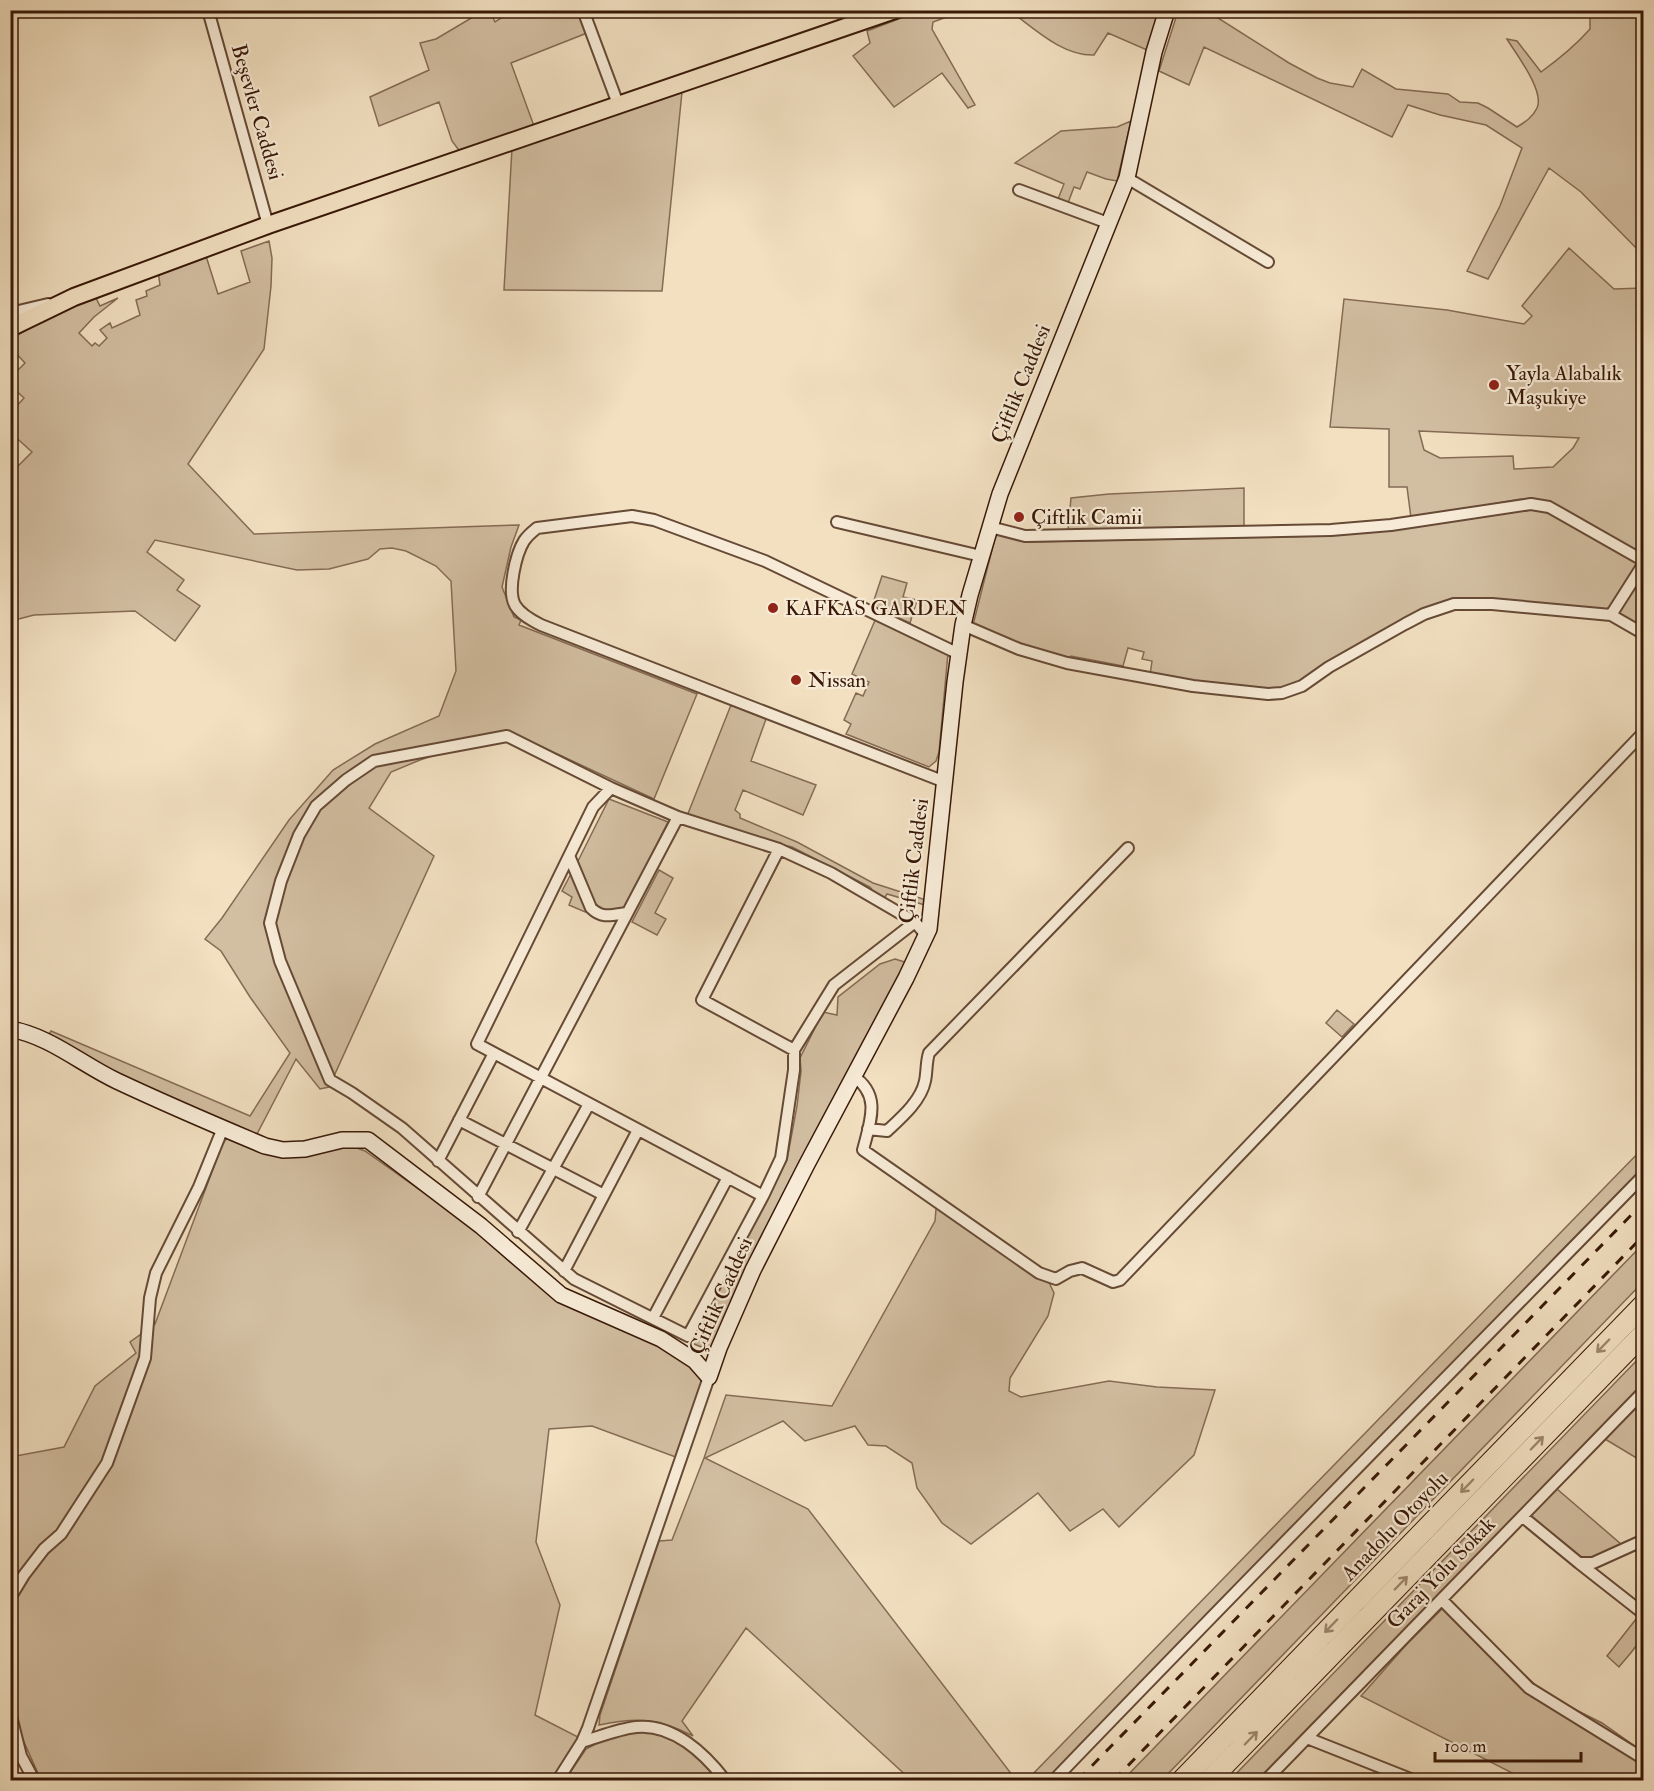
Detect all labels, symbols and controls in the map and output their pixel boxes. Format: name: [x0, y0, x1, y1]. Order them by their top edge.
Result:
street label: Beşevler Caddesi: [225, 41, 289, 183]
street label: Çiftlik Caddesi: [985, 320, 1057, 447]
place label: Yayla Alabalık Maşukiye: [1506, 360, 1622, 411]
marker: Yayla Alabalık Maşukiye: [1487, 378, 1501, 392]
place label: Çiftlik Camii: [1031, 504, 1143, 531]
marker: Çiftlik Camii: [1012, 510, 1026, 524]
place label: KAFKAS GARDEN: [785, 595, 967, 622]
marker: KAFKAS GARDEN: [766, 601, 780, 615]
place label: Nissan: [808, 667, 866, 694]
marker: Nissan: [789, 673, 803, 687]
street label: Çiftlik Caddesi: [893, 796, 935, 925]
street label: Çiftlik Caddesi: [683, 1233, 759, 1359]
one-way arrow: [1595, 1339, 1610, 1354]
one-way arrow: [1529, 1436, 1543, 1451]
street label: Anadolu Otoyolu: [1335, 1465, 1454, 1587]
one-way arrow: [1460, 1479, 1474, 1494]
street label: Garaj Yolu Sokak: [1381, 1511, 1501, 1635]
one-way arrow: [1394, 1576, 1409, 1591]
one-way arrow: [1324, 1619, 1339, 1634]
scale bar: [1435, 1725, 1580, 1763]
one-way arrow: [1244, 1731, 1258, 1746]
text: 100 m: [1444, 1735, 1487, 1758]

